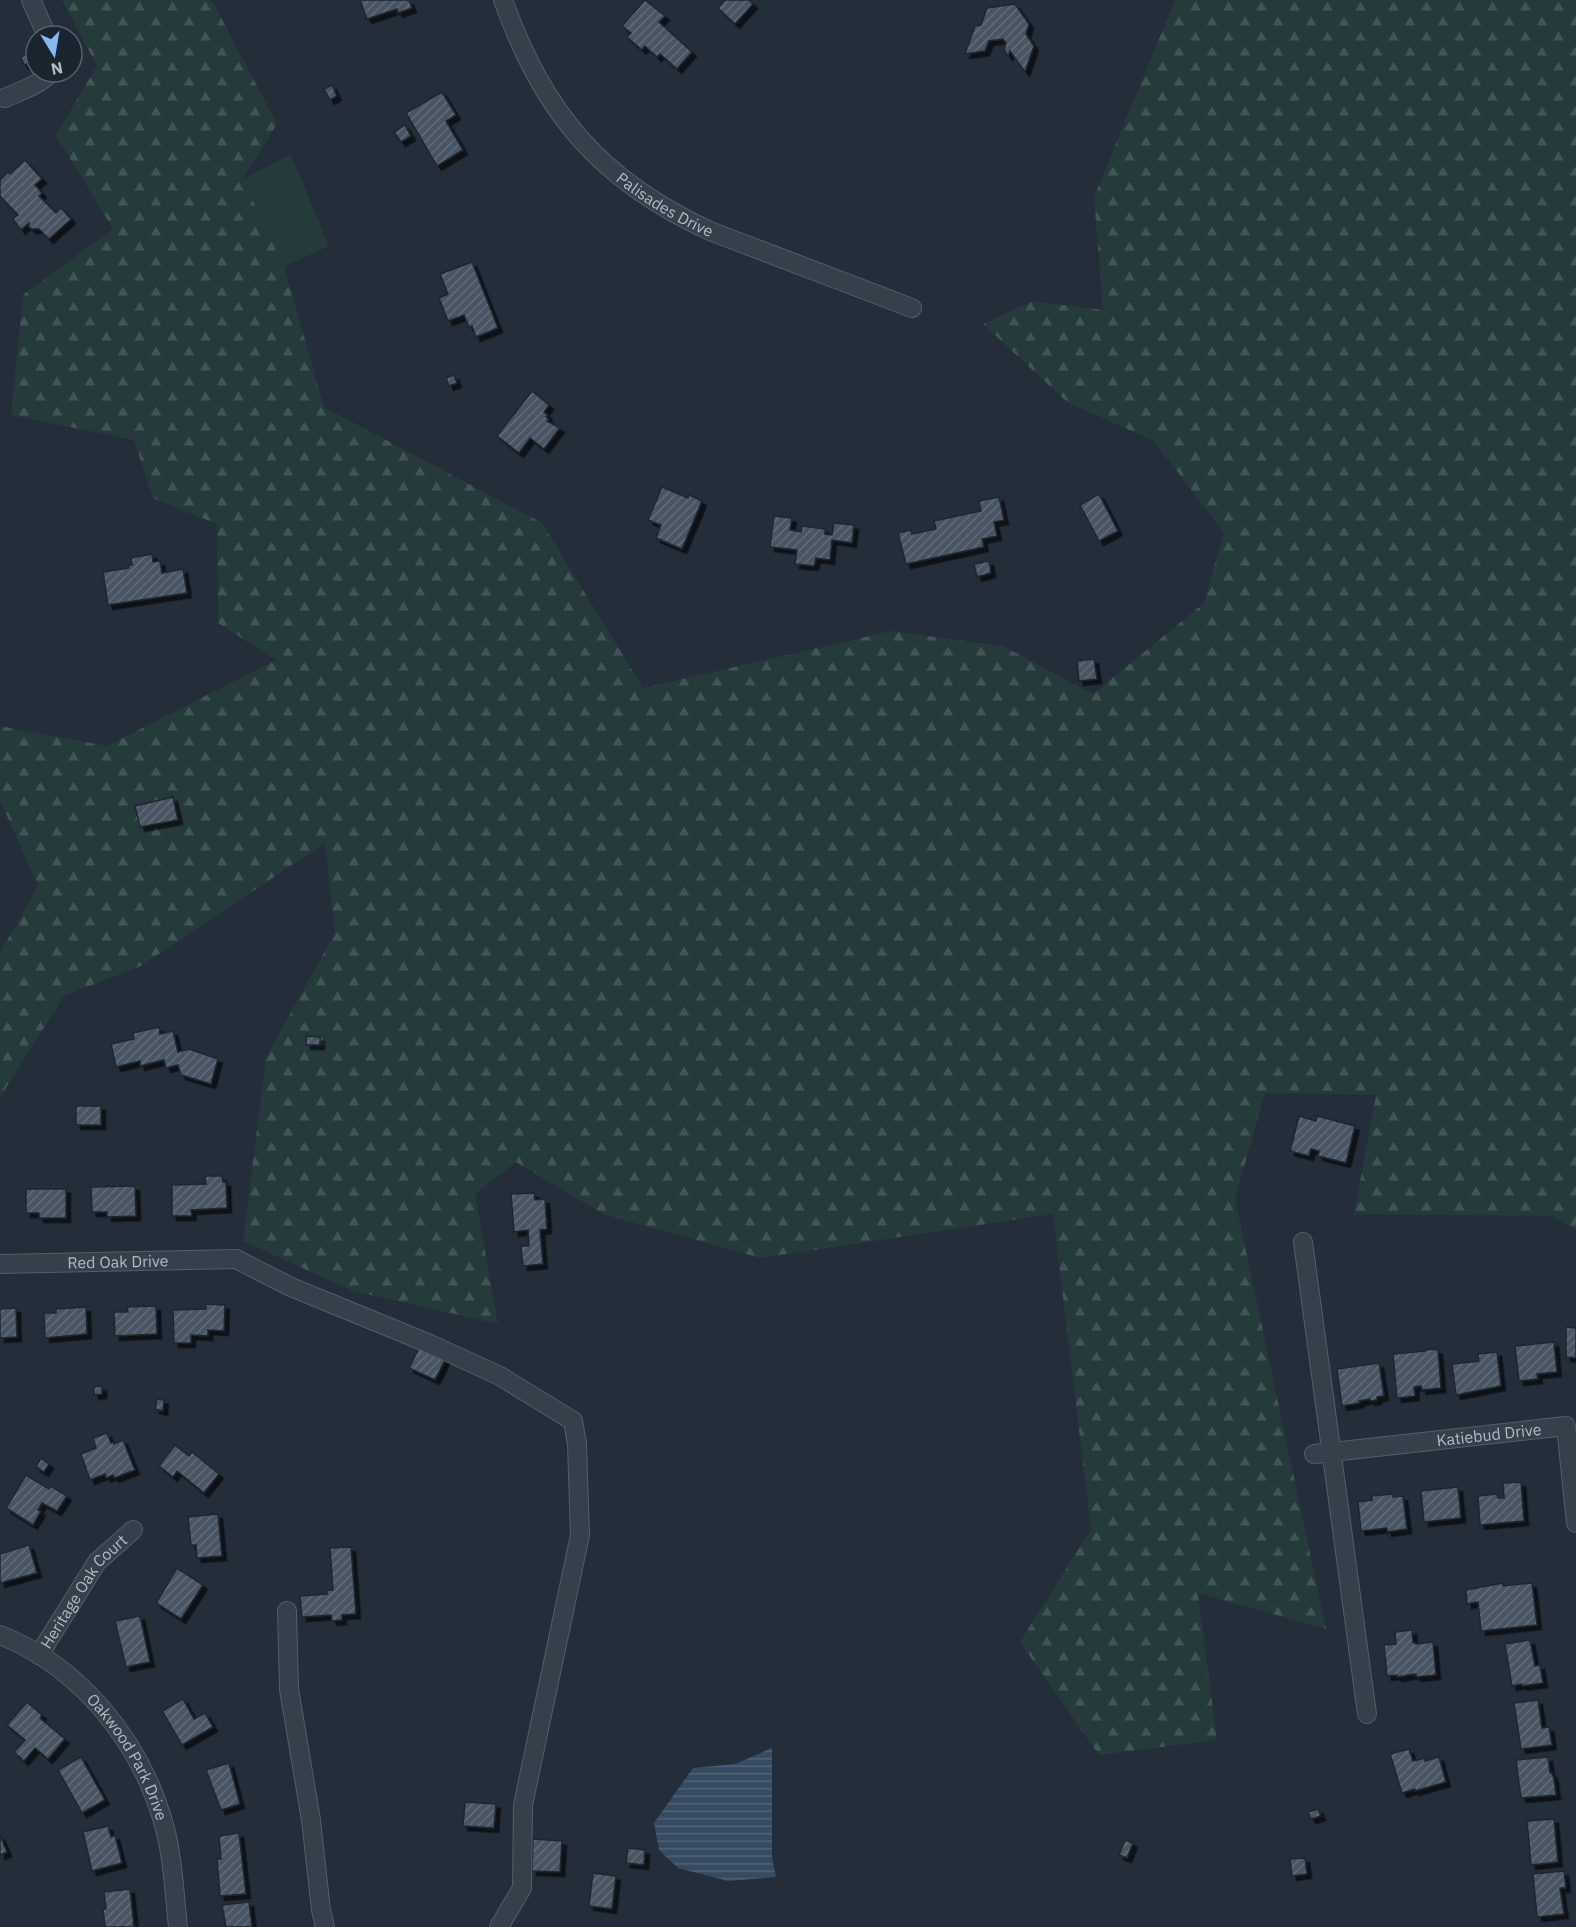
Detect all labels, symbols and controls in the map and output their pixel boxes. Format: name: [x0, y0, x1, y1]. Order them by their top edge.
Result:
north arrow: [24, 24, 84, 84]
text: N: [49, 58, 64, 80]
street label: Palisades Drive: [613, 168, 717, 241]
street label: Red Oak Drive: [67, 1250, 169, 1273]
street label: Katiebud Drive: [1435, 1419, 1543, 1450]
street label: Heritage Oak Court: [36, 1530, 131, 1652]
street label: Oakwood Park Drive: [83, 1689, 172, 1823]

